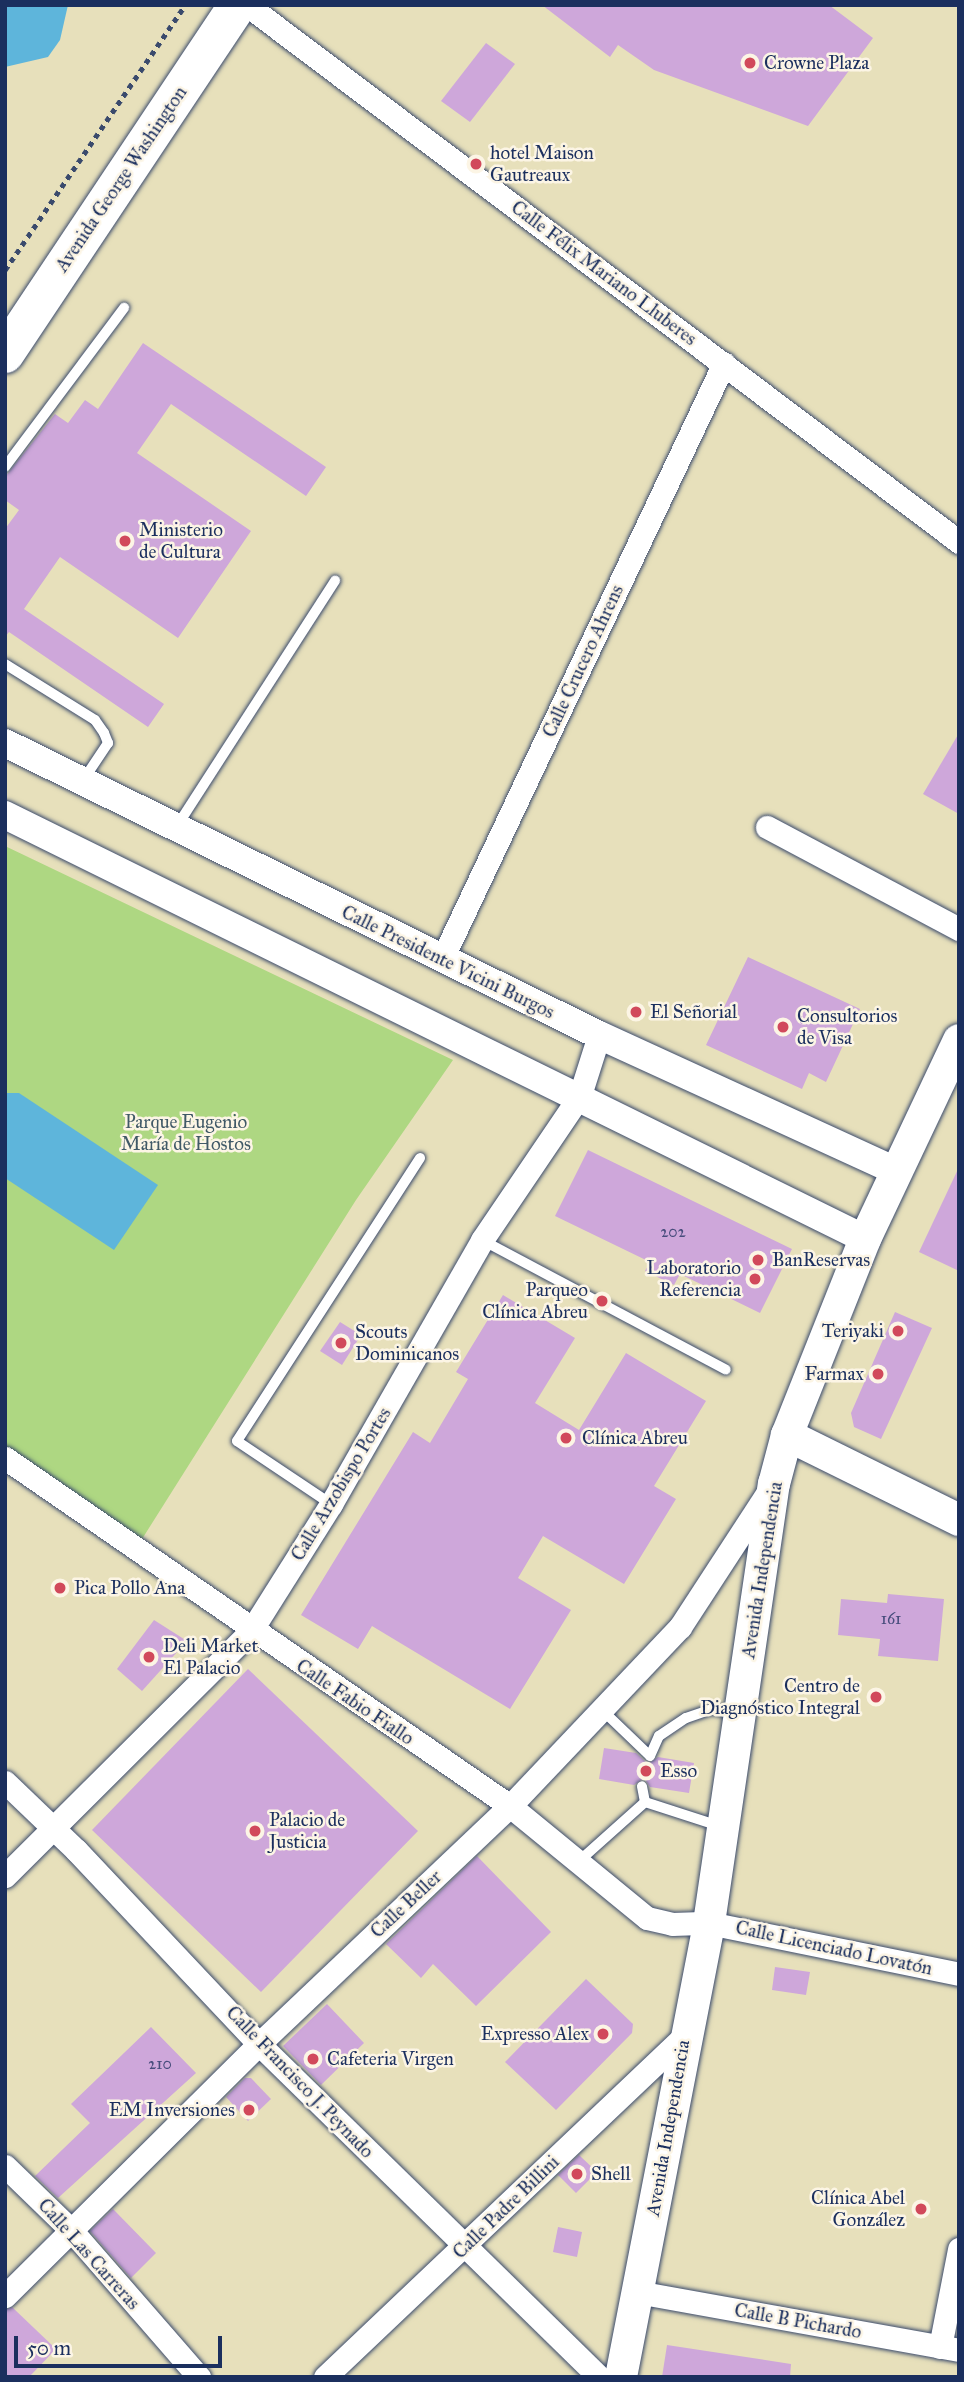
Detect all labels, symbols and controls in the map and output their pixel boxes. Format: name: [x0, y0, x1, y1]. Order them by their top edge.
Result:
place label: Crowne Plaza: [764, 52, 869, 74]
marker: Crowne Plaza: [742, 55, 758, 71]
street label: Avenida George Washington: [50, 82, 192, 276]
place label: hotel Maison Gautreaux: [490, 142, 594, 186]
marker: hotel Maison Gautreaux: [468, 156, 484, 172]
street label: Calle Félix Mariano Lluberes: [507, 196, 701, 350]
place label: Ministerio de Cultura: [139, 519, 223, 563]
marker: Ministerio de Cultura: [117, 533, 133, 549]
street label: Calle Crucero Ahrens: [538, 581, 628, 741]
street label: Calle Presidente Vicini Burgos: [338, 901, 558, 1023]
place label: El Señorial: [650, 1001, 737, 1023]
marker: El Señorial: [628, 1004, 644, 1020]
place label: Consultorios de Visa: [797, 1005, 897, 1049]
marker: Consultorios de Visa: [775, 1019, 791, 1035]
park label: Parque Eugenio María de Hostos: [121, 1111, 251, 1155]
house number: 202: [660, 1222, 686, 1242]
place label: BanReservas: [772, 1249, 870, 1271]
marker: BanReservas: [750, 1252, 766, 1268]
place label: Laboratorio Referencia: [647, 1257, 741, 1301]
marker: Laboratorio Referencia: [747, 1271, 763, 1287]
place label: Parqueo Clínica Abreu: [482, 1279, 588, 1323]
marker: Parqueo Clínica Abreu: [594, 1293, 610, 1309]
place label: Teriyaki: [822, 1320, 884, 1342]
place label: Scouts Dominicanos: [355, 1321, 459, 1365]
marker: Teriyaki: [890, 1323, 906, 1339]
marker: Scouts Dominicanos: [333, 1335, 349, 1351]
place label: Farmax: [804, 1363, 864, 1385]
marker: Farmax: [870, 1366, 886, 1382]
street label: Calle Arzobispo Portes: [286, 1403, 396, 1565]
place label: Clínica Abreu: [582, 1427, 688, 1449]
marker: Clínica Abreu: [556, 1428, 576, 1448]
street label: Avenida Independencia: [737, 1480, 787, 1660]
place label: Pica Pollo Ana: [74, 1577, 185, 1599]
marker: Pica Pollo Ana: [52, 1580, 68, 1596]
house number: 161: [881, 1609, 901, 1629]
place label: Deli Market El Palacio: [163, 1635, 258, 1679]
marker: Deli Market El Palacio: [141, 1649, 157, 1665]
street label: Calle Fabio Fiallo: [292, 1654, 418, 1750]
place label: Centro de Diagnóstico Integral: [700, 1675, 860, 1719]
marker: Centro de Diagnóstico Integral: [866, 1687, 886, 1707]
place label: Esso: [660, 1760, 697, 1782]
marker: Esso: [638, 1763, 654, 1779]
place label: Palacio de Justicia: [269, 1809, 345, 1853]
marker: Palacio de Justicia: [247, 1823, 263, 1839]
street label: Calle Beller: [366, 1865, 446, 1943]
street label: Calle Licenciado Lovatón: [734, 1916, 934, 1980]
street label: Calle Francisco J. Peynado: [221, 2001, 379, 2163]
place label: Expresso Alex: [481, 2023, 589, 2045]
marker: Expresso Alex: [595, 2026, 611, 2042]
street label: Avenida Independencia: [641, 2038, 695, 2218]
place label: Cafeteria Virgen: [327, 2048, 454, 2070]
marker: Cafeteria Virgen: [305, 2051, 321, 2067]
house number: 210: [148, 2054, 172, 2074]
place label: EM Inversiones: [109, 2099, 235, 2121]
marker: EM Inversiones: [241, 2102, 257, 2118]
street label: Calle Padre Billini: [448, 2151, 564, 2263]
place label: Shell: [591, 2163, 631, 2185]
marker: Shell: [569, 2166, 585, 2182]
place label: Clínica Abel González: [811, 2187, 905, 2231]
street label: Calle Las Carreras: [33, 2194, 145, 2314]
marker: Clínica Abel González: [911, 2199, 931, 2219]
street label: Calle B Pichardo: [733, 2299, 863, 2343]
scale bar: [18, 2322, 226, 2366]
text: 50 m: [27, 2335, 71, 2361]

